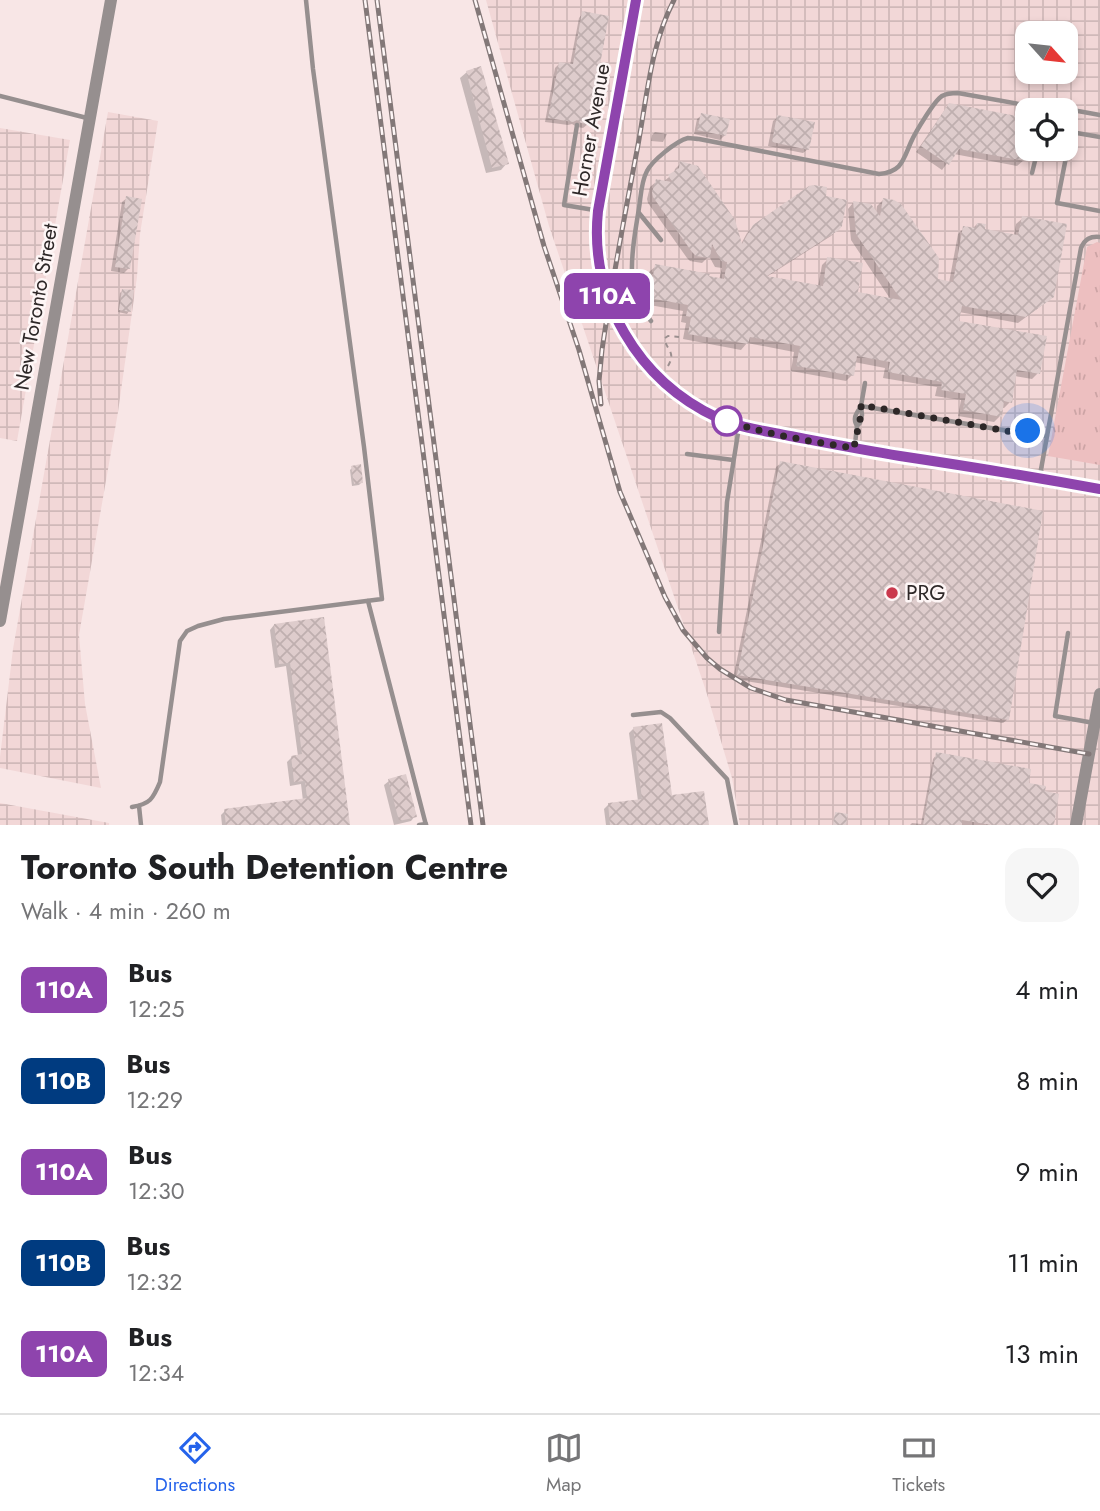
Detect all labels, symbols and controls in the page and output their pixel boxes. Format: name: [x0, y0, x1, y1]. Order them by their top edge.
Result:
north arrow: [1015, 21, 1078, 84]
map controls: [1015, 21, 1078, 161]
street label: Horner Avenue: [565, 61, 617, 199]
button: locate: [1015, 98, 1078, 161]
street label: New Toronto Street: [7, 221, 65, 393]
line badge: 110A: [558, 273, 656, 319]
text: 110A: [578, 278, 636, 313]
unlabelled marker: [712, 406, 742, 436]
your location: [1010, 413, 1045, 448]
place label: PRG: [906, 578, 946, 608]
marker: PRG: [884, 585, 900, 601]
text: Toronto South Detention Centre: [21, 844, 508, 891]
button: heart: [1005, 848, 1079, 922]
text: Walk · 4 min · 260 m: [21, 894, 231, 928]
text: Bus: [128, 954, 172, 992]
text: 4 min: [1015, 971, 1079, 1009]
text: 110A: [35, 972, 93, 1007]
text: 12:25: [128, 992, 184, 1026]
text: Bus: [126, 1045, 170, 1083]
text: 8 min: [1016, 1062, 1079, 1100]
text: 110B: [35, 1063, 91, 1098]
text: 12:29: [126, 1083, 183, 1117]
text: Bus: [128, 1136, 172, 1174]
text: 9 min: [1016, 1153, 1079, 1191]
text: 110A: [35, 1154, 93, 1189]
text: 12:30: [128, 1174, 185, 1208]
text: Bus: [126, 1227, 170, 1265]
text: 11 min: [1007, 1244, 1079, 1282]
text: 110B: [35, 1245, 91, 1280]
text: 12:32: [126, 1265, 182, 1299]
text: Bus: [128, 1318, 172, 1356]
text: 13 min: [1005, 1335, 1079, 1373]
text: 110A: [35, 1336, 93, 1371]
text: 12:34: [128, 1356, 184, 1390]
tab: Directions: [155, 1429, 235, 1498]
tab: Map: [545, 1429, 583, 1498]
tab: Tickets: [892, 1429, 945, 1498]

